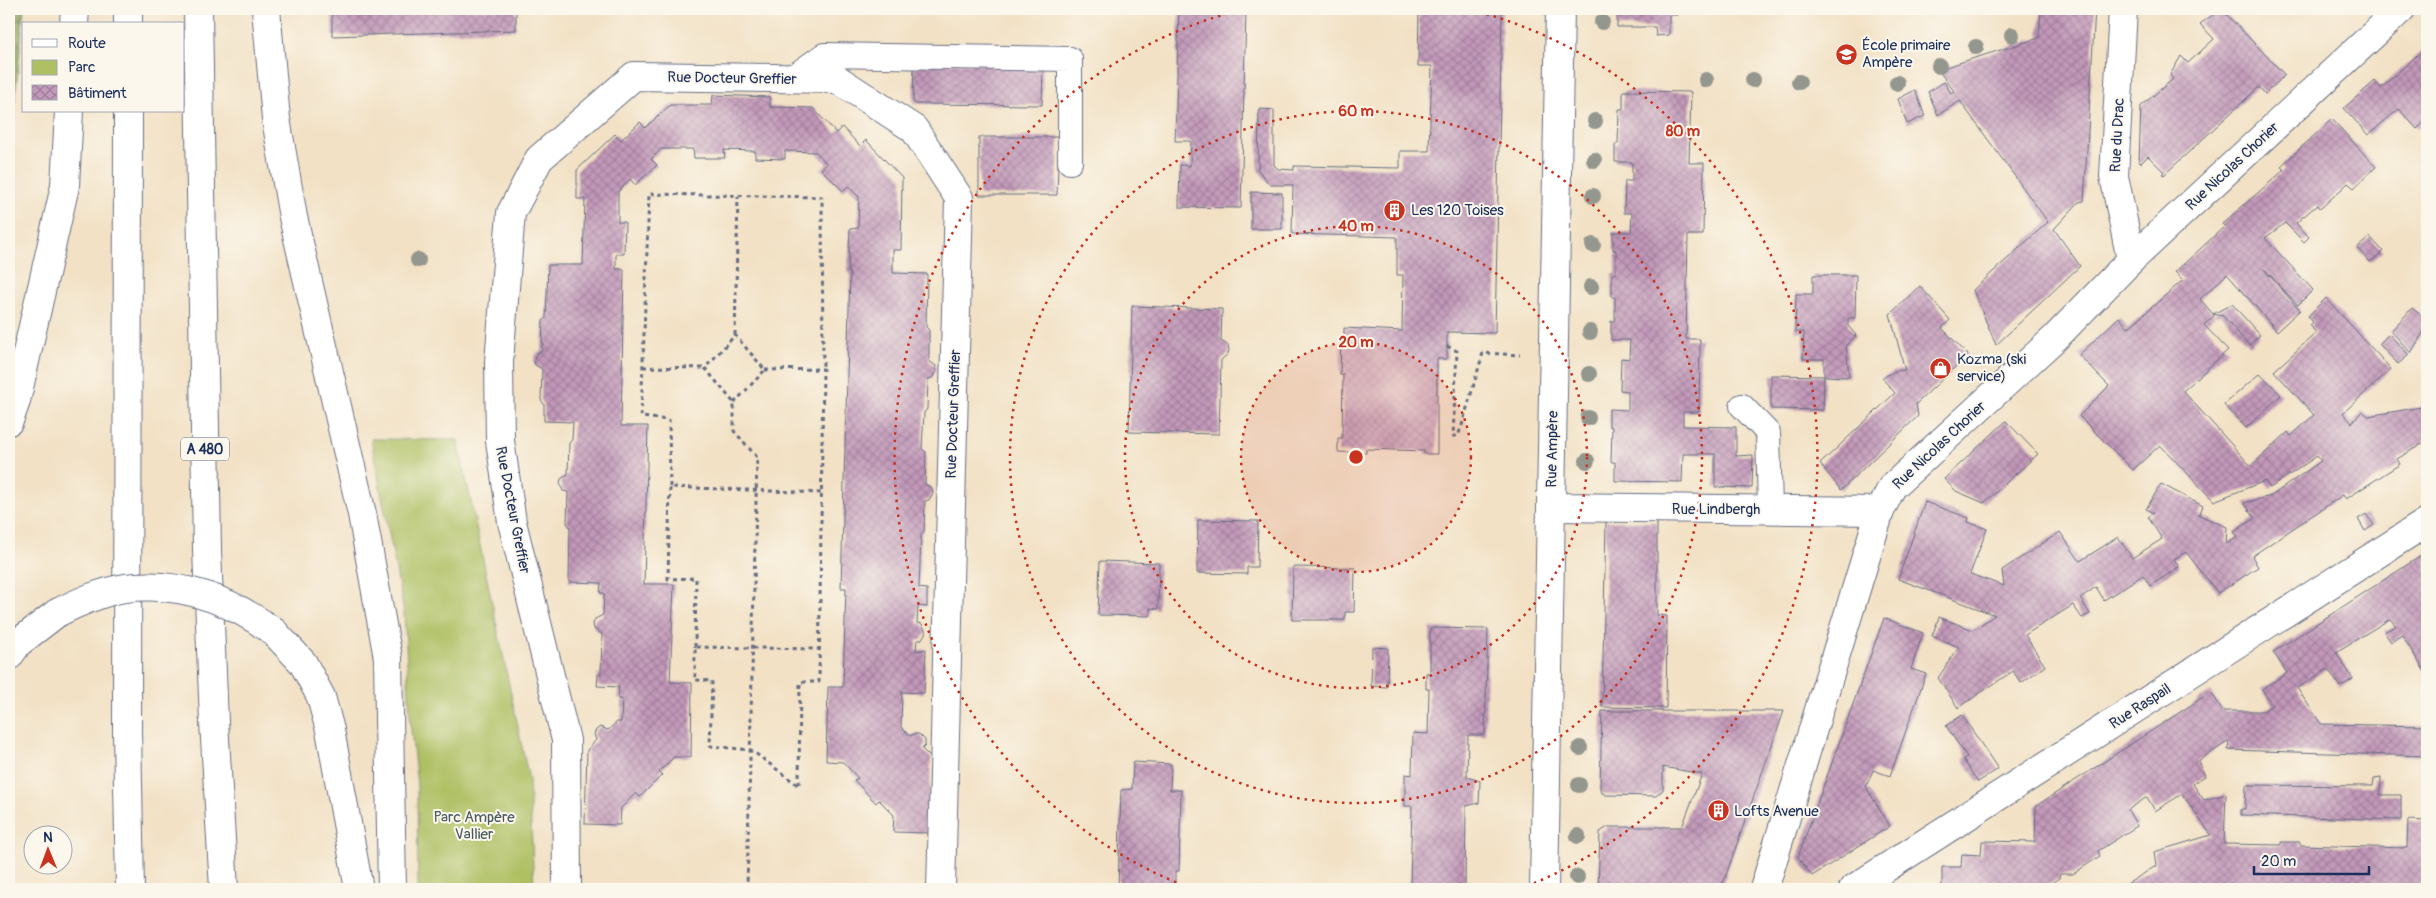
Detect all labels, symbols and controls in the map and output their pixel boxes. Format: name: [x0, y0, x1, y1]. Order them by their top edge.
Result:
legend: [22, 22, 185, 112]
text: Route: [68, 34, 106, 53]
place label: École primaire Ampère: [1862, 36, 1951, 72]
school or university icon: École primaire Ampère: [1834, 42, 1858, 66]
text: Parc: [68, 58, 96, 77]
street label: Rue Docteur Greffier: [667, 68, 797, 89]
text: Bâtiment: [68, 84, 128, 103]
street label: Rue du Drac: [2106, 97, 2129, 173]
text: 60 m: [1338, 102, 1374, 121]
street label: Rue Nicolas Chorier: [2182, 118, 2284, 215]
text: 80 m: [1666, 122, 1700, 141]
building icon: Les 120 Toises: [1383, 198, 1407, 222]
place label: Les 120 Toises: [1411, 201, 1504, 220]
text: 40 m: [1338, 217, 1374, 236]
text: 20 m: [1338, 333, 1374, 352]
street label: Rue Docteur Greffier: [942, 348, 965, 479]
place label: Kozma (ski service): [1957, 350, 2026, 386]
shop icon: Kozma (ski service): [1929, 356, 1953, 380]
street label: Rue Nicolas Chorier: [1889, 397, 1991, 494]
street label: Rue Ampère: [1542, 410, 1563, 488]
road number: A 480: [181, 438, 229, 460]
street label: Rue Docteur Greffier: [491, 445, 534, 576]
centre of rings: [1347, 448, 1365, 466]
street label: Rue Lindbergh: [1672, 500, 1760, 519]
street label: Rue Raspail: [2106, 680, 2175, 733]
building icon: Lofts Avenue: [1706, 799, 1730, 823]
place label: Lofts Avenue: [1734, 802, 1819, 821]
park label: Parc Ampère Vallier: [433, 808, 515, 844]
north arrow: [22, 826, 72, 876]
text: N: [43, 829, 53, 846]
scale bar: [2254, 843, 2368, 875]
text: 20 m: [2261, 852, 2296, 871]

